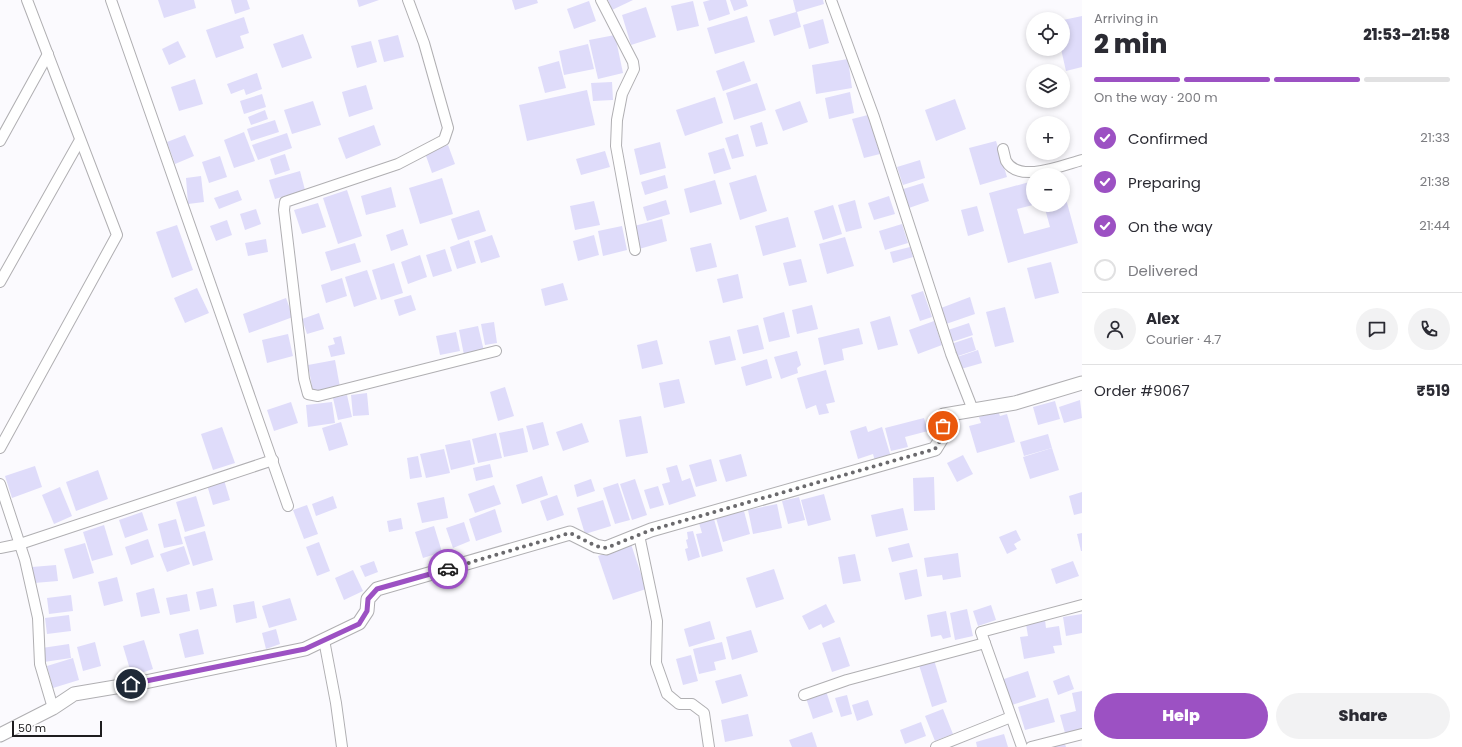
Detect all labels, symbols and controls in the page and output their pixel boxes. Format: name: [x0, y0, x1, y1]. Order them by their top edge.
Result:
text: Arriving in: [1094, 9, 1158, 28]
map controls: [1026, 12, 1070, 212]
button: locate: [1026, 12, 1070, 56]
text: 21:53–21:58: [1363, 24, 1450, 45]
text: 2 min: [1094, 26, 1167, 62]
button: layers: [1026, 64, 1070, 108]
text: On the way · 200 m: [1094, 88, 1218, 107]
button: +: [1026, 116, 1070, 160]
icon: check: [1094, 127, 1116, 149]
text: Confirmed: [1128, 128, 1208, 149]
text: 21:33: [1420, 128, 1450, 147]
button: −: [1026, 168, 1070, 212]
icon: check: [1094, 171, 1116, 193]
text: Preparing: [1128, 172, 1201, 193]
text: 21:38: [1420, 172, 1450, 191]
icon: check: [1094, 215, 1116, 237]
text: On the way: [1128, 216, 1213, 237]
text: 21:44: [1419, 216, 1450, 235]
text: Delivered: [1128, 260, 1198, 281]
button: person: [1094, 308, 1136, 350]
text: Alex: [1146, 308, 1180, 329]
button: chat: [1356, 308, 1398, 350]
button: phone: [1408, 308, 1450, 350]
text: Courier · 4.7: [1146, 330, 1221, 349]
text: Order #9067: [1094, 380, 1190, 401]
text: ₹519: [1416, 380, 1450, 401]
pin: [926, 409, 960, 443]
icon: bag: [932, 415, 954, 437]
courier: [428, 549, 468, 589]
icon: car: [437, 558, 459, 580]
pin: [114, 667, 148, 701]
icon: home: [120, 673, 142, 695]
button: Help: [1094, 693, 1268, 739]
button: Share: [1276, 693, 1450, 739]
scale bar: [12, 719, 102, 738]
text: 50 m: [18, 720, 46, 736]

